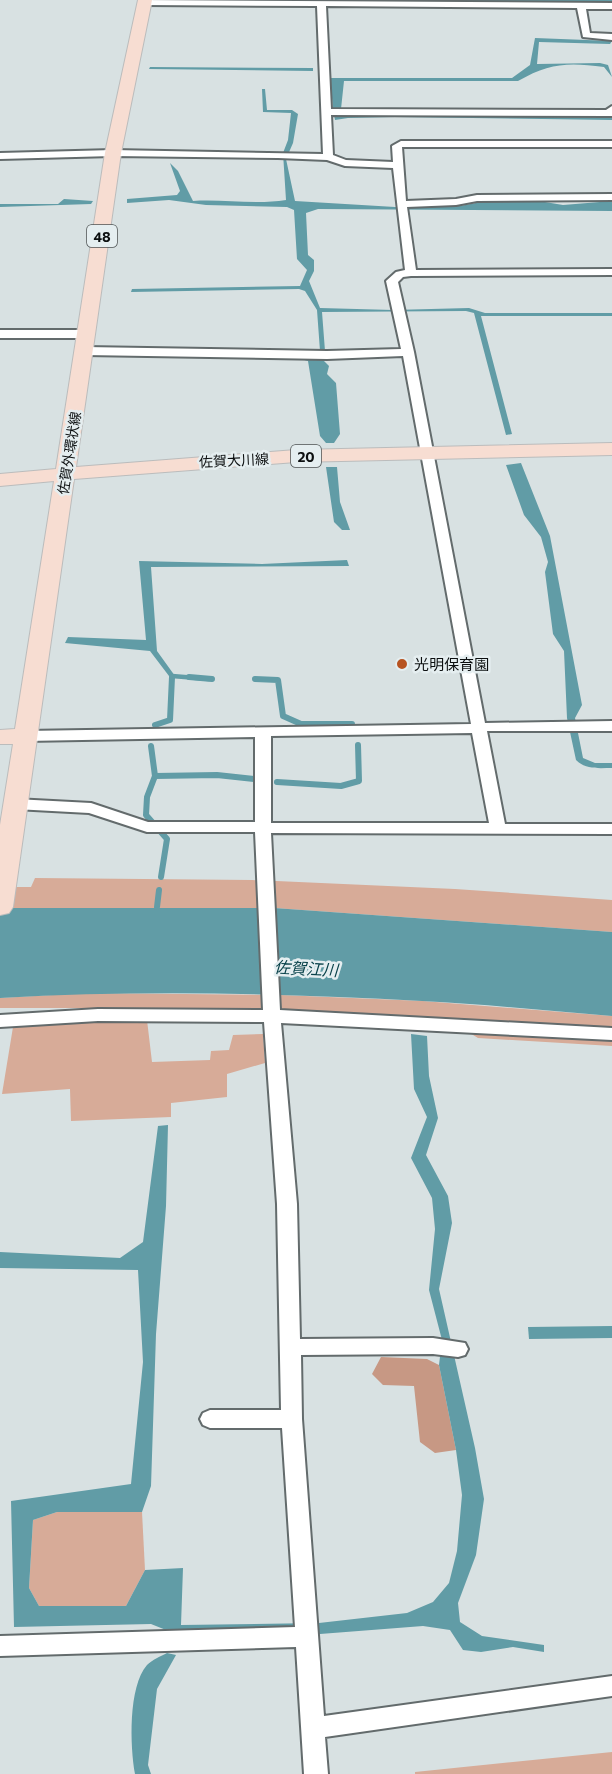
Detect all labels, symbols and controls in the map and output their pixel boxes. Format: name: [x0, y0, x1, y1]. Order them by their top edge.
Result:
road number: 48: [87, 225, 117, 247]
street label: 佐賀外環状線: [54, 410, 84, 496]
road number: 20: [291, 445, 321, 467]
street label: 佐賀大川線: [199, 450, 269, 470]
place label: 光明保育園: [414, 655, 489, 673]
marker: 光明保育園: [395, 657, 409, 671]
water label: 佐賀江川: [274, 957, 340, 979]

